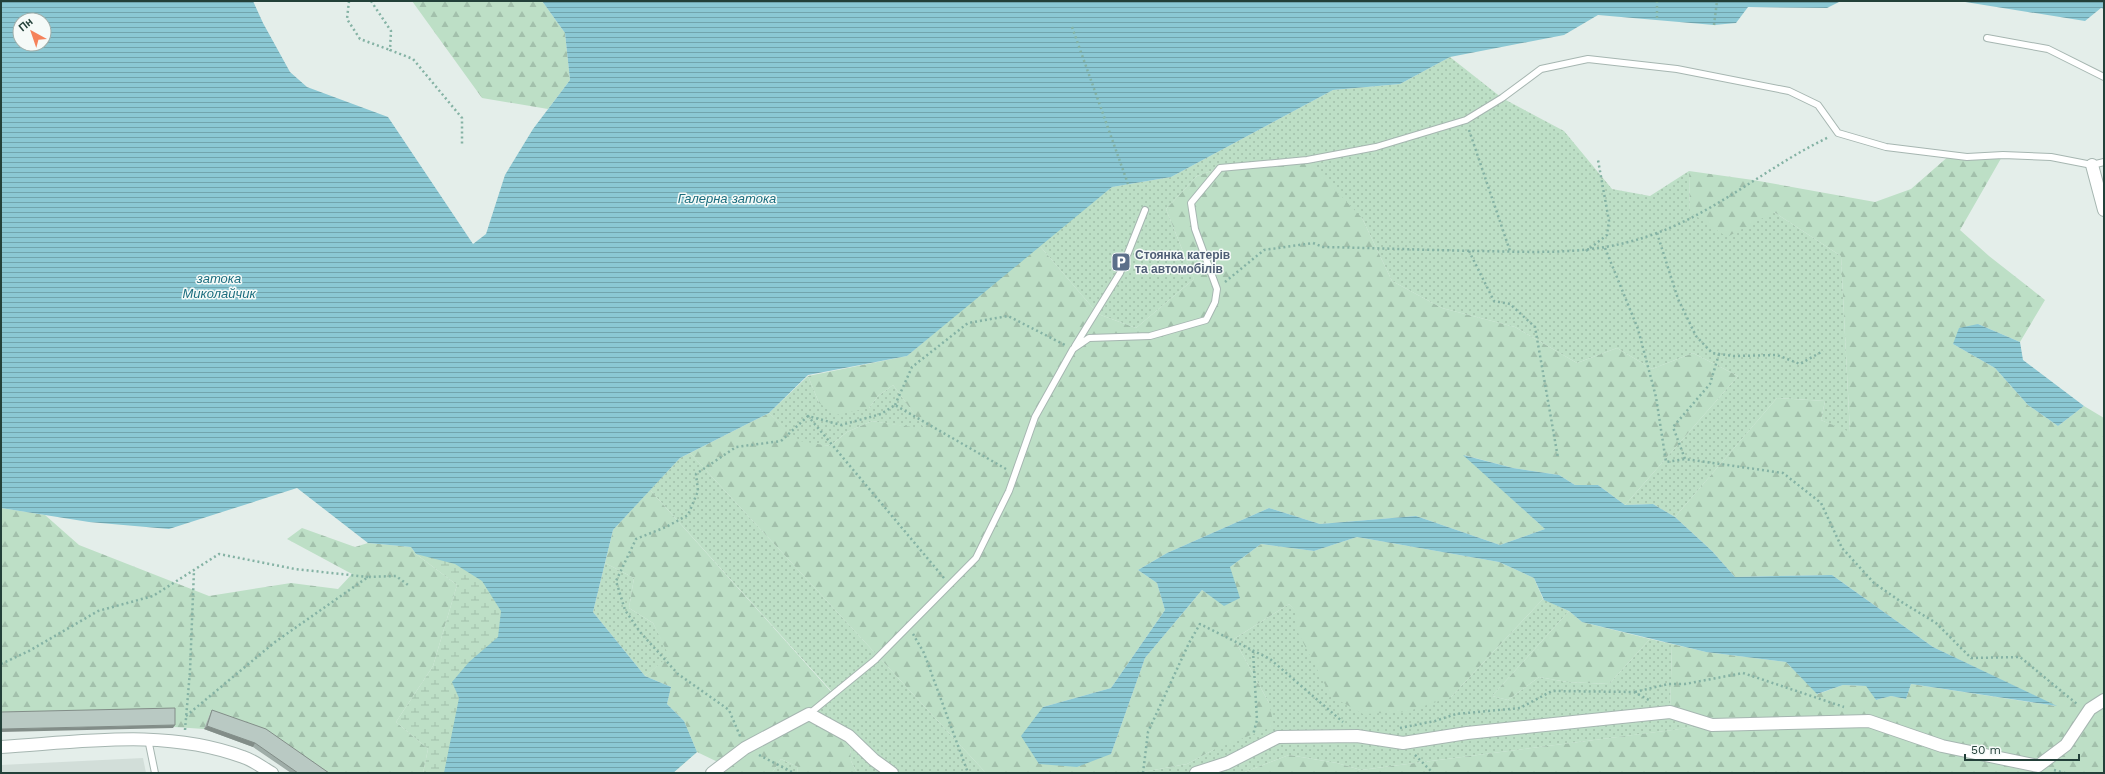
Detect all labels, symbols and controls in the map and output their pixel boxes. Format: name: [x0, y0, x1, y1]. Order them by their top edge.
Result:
north arrow: [12, 12, 52, 52]
text: Пн: [16, 15, 36, 34]
water label: Галерна затока: [678, 191, 776, 206]
place label: Стоянка катерів та автомобілів: [1135, 248, 1230, 276]
parking icon: Стоянка катерів та автомобілів: [1110, 251, 1132, 273]
water label: затока Миколайчик: [182, 271, 256, 301]
scale bar: [1965, 736, 2079, 762]
text: 50 m: [1971, 743, 2001, 757]

